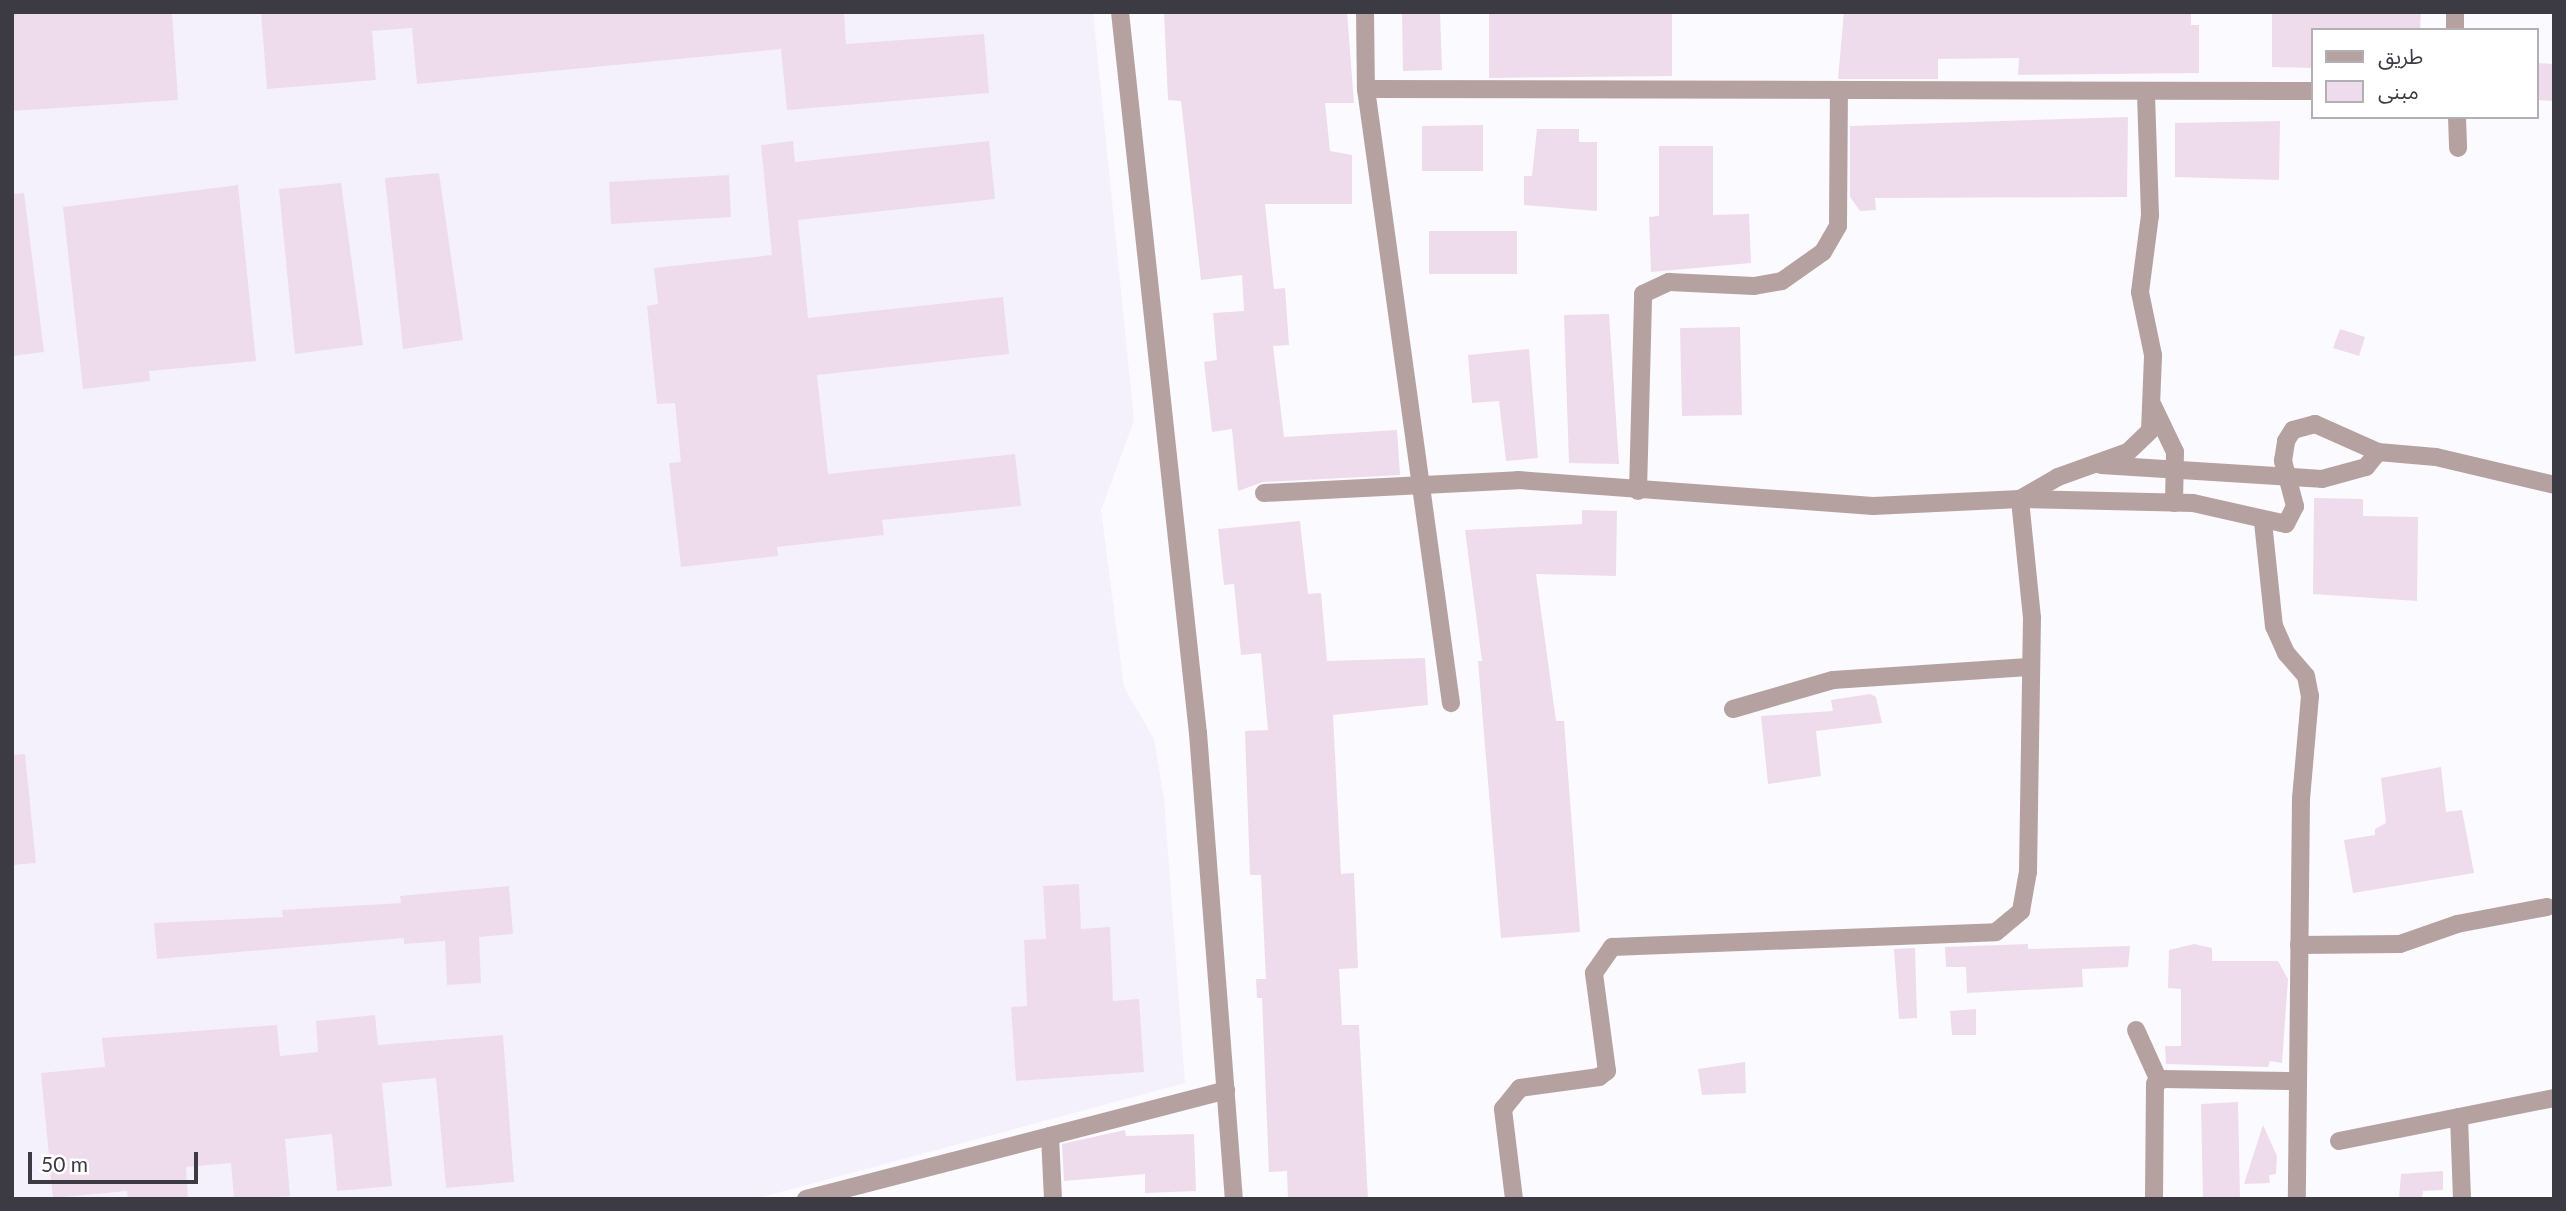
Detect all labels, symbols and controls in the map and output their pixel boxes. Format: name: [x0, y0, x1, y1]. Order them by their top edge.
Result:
legend: [2310, 28, 2538, 119]
text: طريق: [2378, 43, 2423, 68]
text: مبنى: [2378, 78, 2419, 103]
scale bar: [32, 1138, 201, 1182]
text: 50 m: [41, 1151, 88, 1176]

